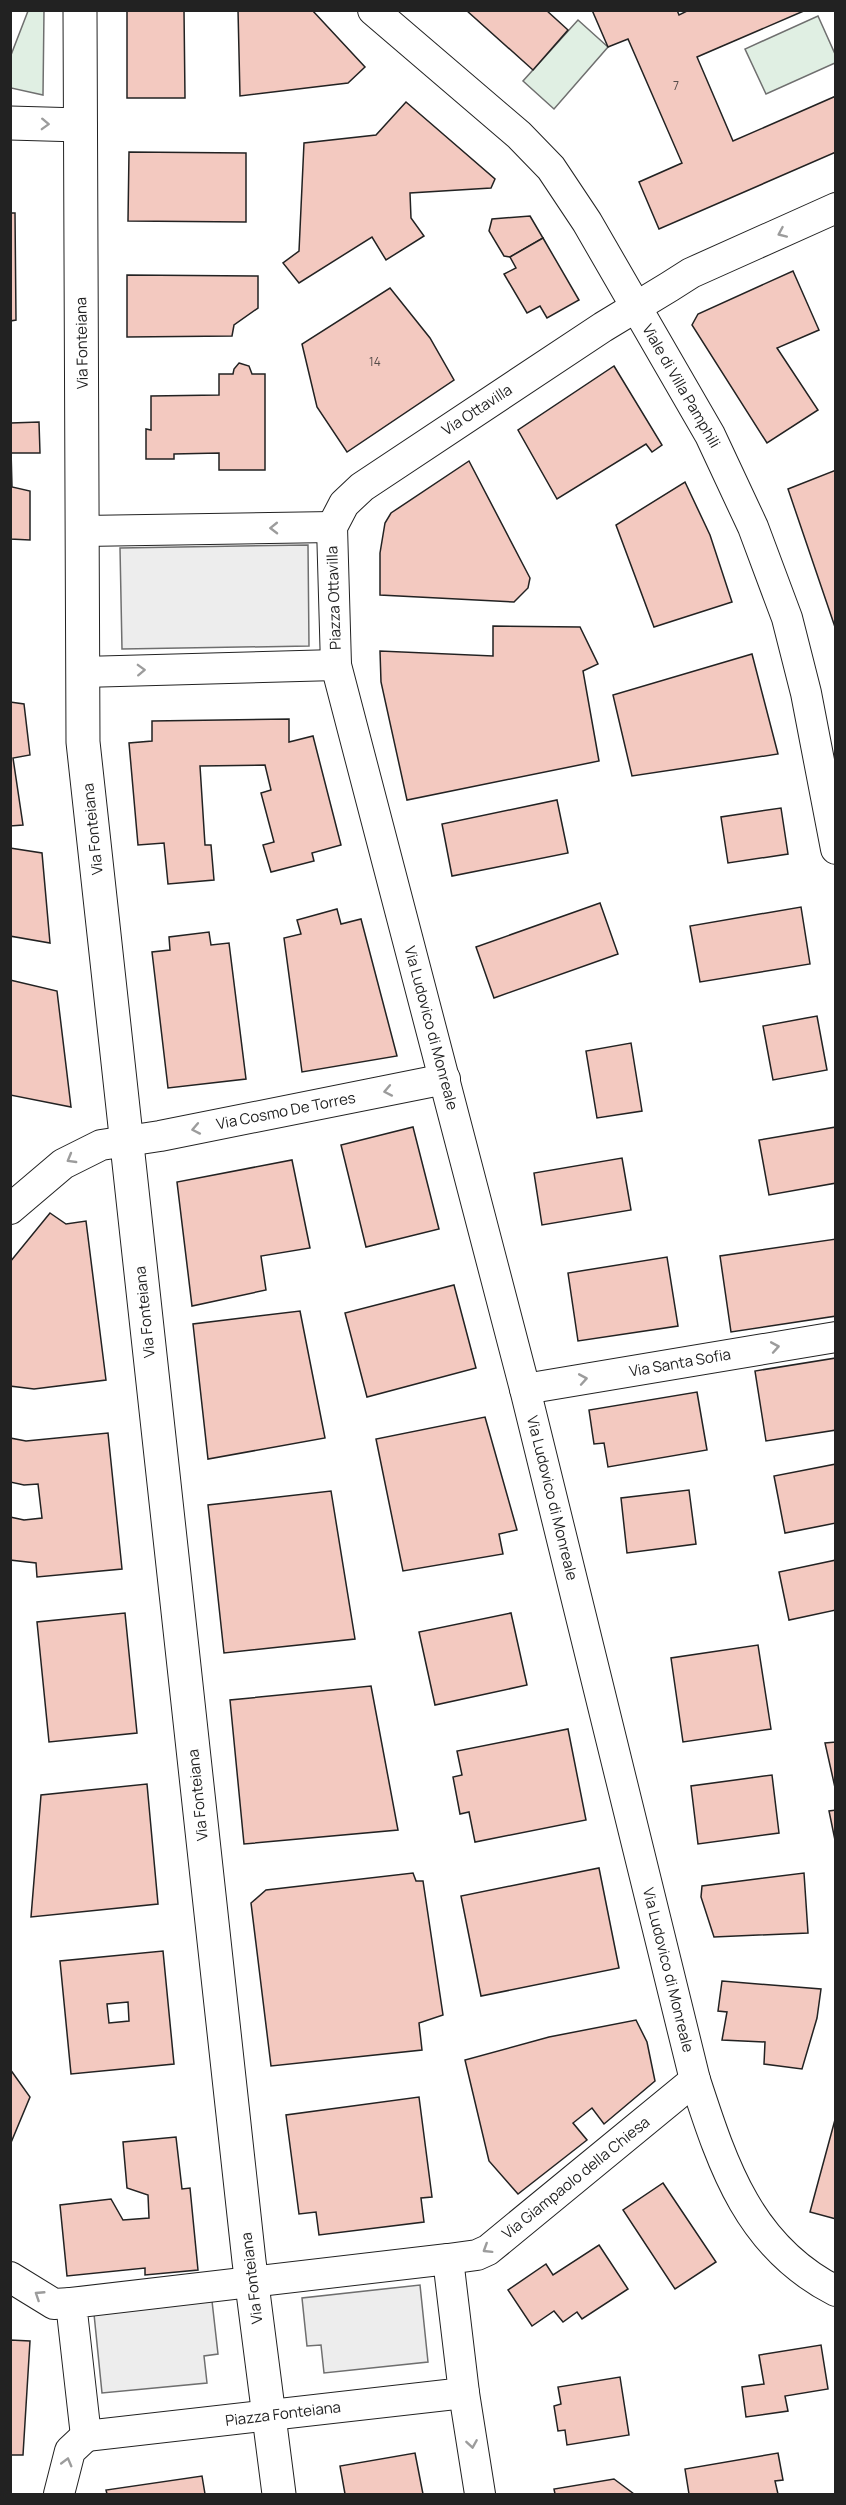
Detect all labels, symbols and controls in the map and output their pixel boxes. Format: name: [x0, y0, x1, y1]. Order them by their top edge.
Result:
house number: 7: [673, 77, 679, 94]
one-way arrow: [41, 118, 50, 130]
one-way arrow: [778, 225, 789, 237]
street label: Via Fonteiana: [70, 297, 93, 389]
street label: Viale di Villa Pamphili: [637, 320, 726, 452]
house number: 14: [369, 353, 381, 370]
street label: Via Ottavilla: [437, 379, 516, 440]
one-way arrow: [269, 521, 278, 534]
street label: Piazza Ottavilla: [321, 546, 346, 650]
one-way arrow: [137, 664, 146, 677]
street label: Via Fonteiana: [77, 782, 108, 876]
street label: Via Ludovico di Monreale: [399, 944, 464, 1112]
one-way arrow: [383, 1084, 393, 1097]
street label: Via Cosmo De Torres: [215, 1087, 357, 1134]
one-way arrow: [192, 1122, 202, 1135]
one-way arrow: [67, 1151, 77, 1163]
street label: Via Fonteiana: [129, 1265, 160, 1359]
one-way arrow: [770, 1341, 780, 1354]
street label: Via Santa Sofia: [627, 1343, 732, 1382]
one-way arrow: [577, 1373, 587, 1386]
street label: Via Ludovico di Monreale: [522, 1413, 583, 1583]
street label: Via Fonteiana: [182, 1748, 213, 1842]
street label: Via Ludovico di Monreale: [638, 1885, 699, 2055]
street label: Via Giampaolo della Chiesa: [497, 2111, 654, 2244]
street label: Via Fonteiana: [235, 2231, 268, 2325]
one-way arrow: [483, 2242, 493, 2254]
one-way arrow: [35, 2292, 46, 2303]
street label: Piazza Fonteiana: [224, 2396, 342, 2431]
one-way arrow: [465, 2439, 477, 2448]
one-way arrow: [60, 2457, 73, 2467]

